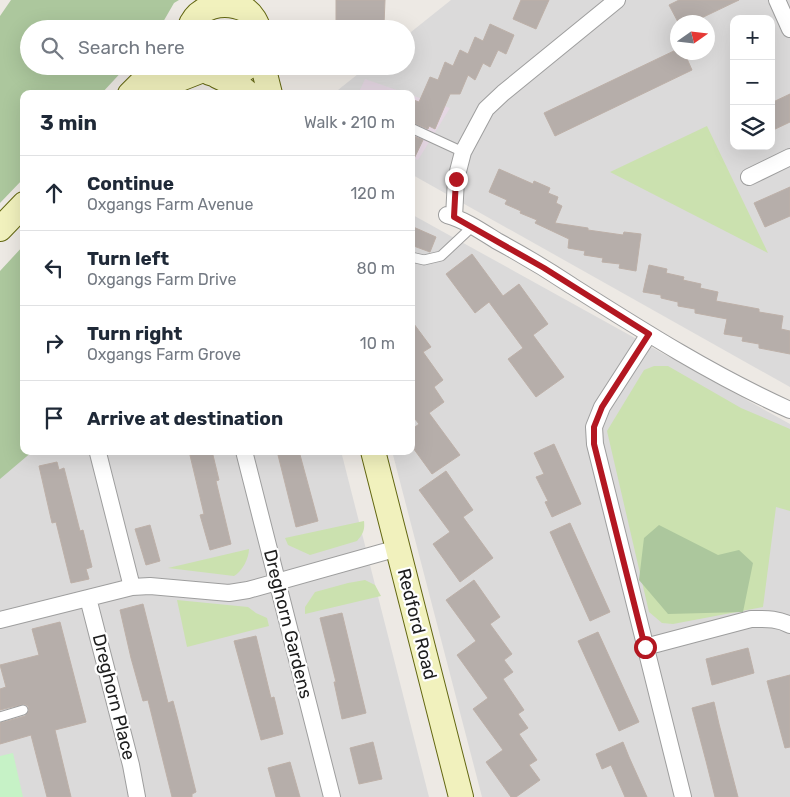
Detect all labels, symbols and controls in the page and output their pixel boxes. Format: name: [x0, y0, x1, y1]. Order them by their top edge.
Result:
north arrow: [670, 15, 715, 60]
map controls: [730, 15, 775, 150]
button: +: [730, 15, 775, 60]
search box: [20, 20, 415, 75]
icon: search: [38, 34, 66, 62]
text: Search here: [78, 36, 185, 59]
button: −: [730, 60, 775, 105]
button: layers: [730, 105, 775, 150]
text: 3 min: [40, 110, 97, 135]
text: Walk · 210 m: [304, 113, 395, 132]
route end: [445, 168, 468, 191]
text: Continue: [87, 172, 174, 195]
icon: ahead: [40, 179, 68, 207]
text: 120 m: [350, 184, 395, 203]
text: Oxgangs Farm Avenue: [87, 195, 253, 214]
text: Turn left: [87, 247, 169, 270]
icon: left: [40, 254, 68, 282]
text: 80 m: [357, 259, 395, 278]
text: Oxgangs Farm Drive: [87, 270, 236, 289]
text: Turn right: [87, 322, 182, 345]
icon: right: [40, 329, 68, 357]
text: 10 m: [360, 334, 395, 353]
text: Oxgangs Farm Grove: [87, 345, 241, 364]
icon: arrive: [40, 404, 68, 432]
text: Arrive at destination: [87, 407, 283, 430]
street label: Dreghorn Gardens: [259, 547, 317, 701]
street label: Redford Road: [393, 566, 441, 682]
street label: Dreghorn Place: [88, 632, 140, 762]
route start: [634, 636, 657, 659]

